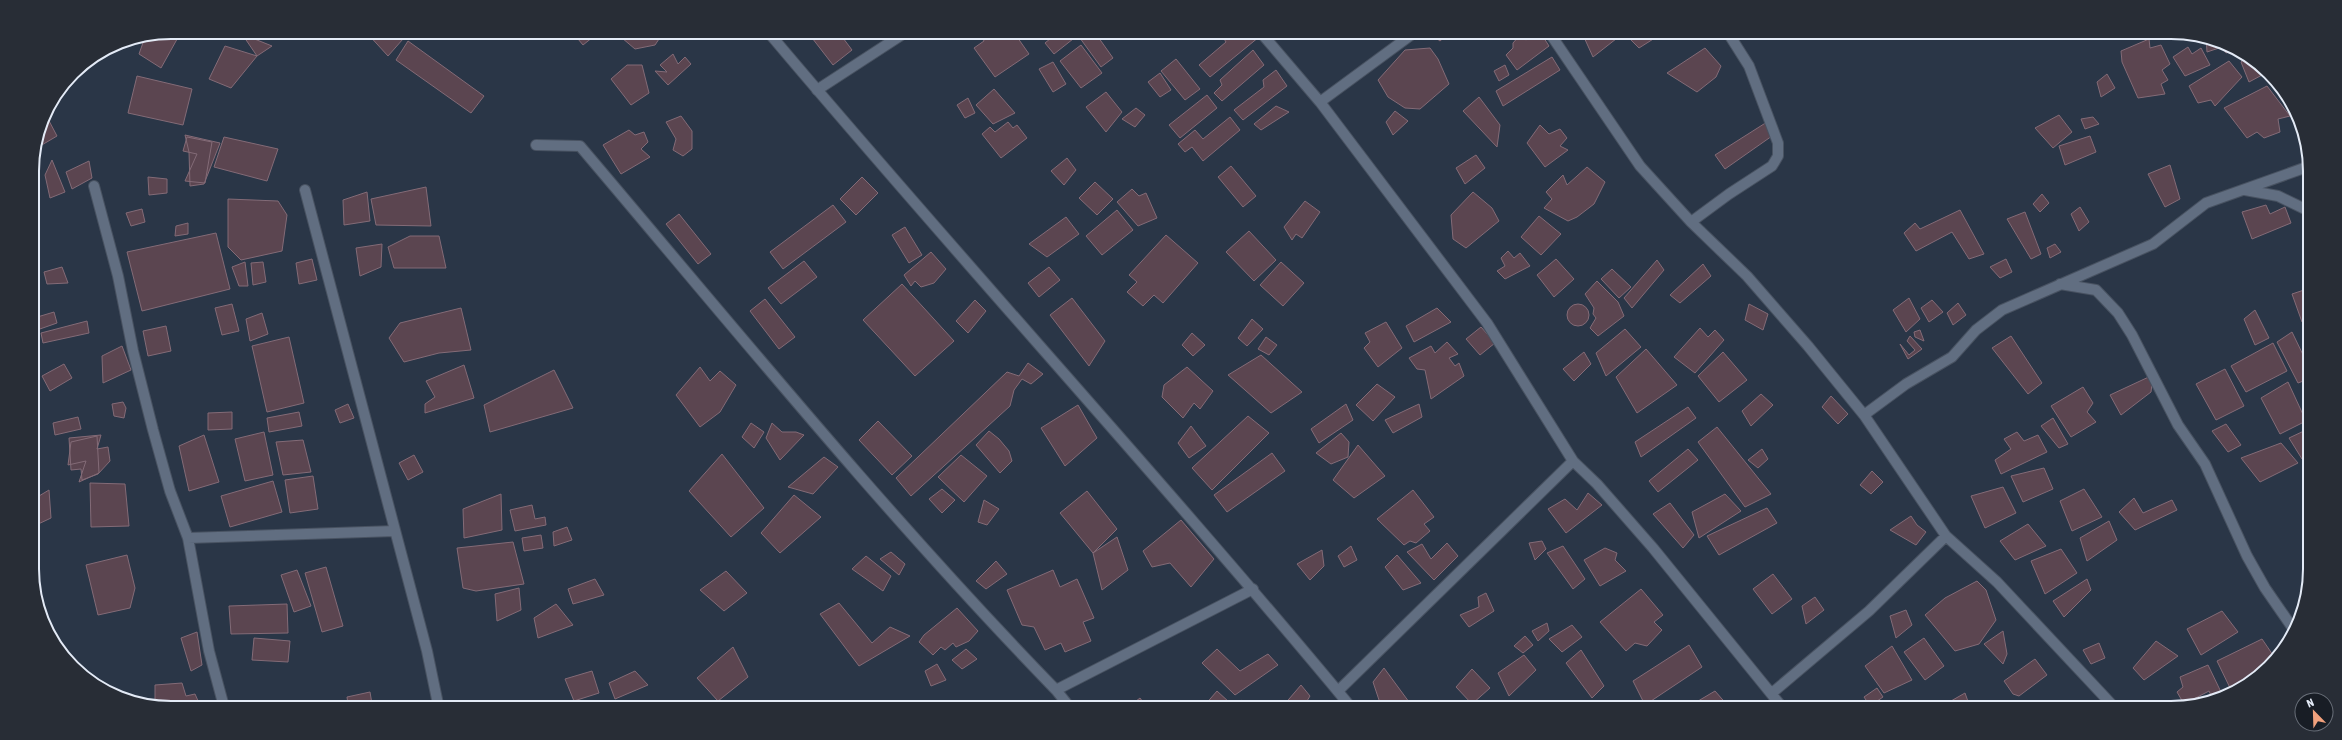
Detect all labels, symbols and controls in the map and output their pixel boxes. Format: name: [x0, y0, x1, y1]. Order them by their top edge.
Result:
north arrow: [2294, 692, 2334, 732]
text: N: [2305, 696, 2315, 710]

